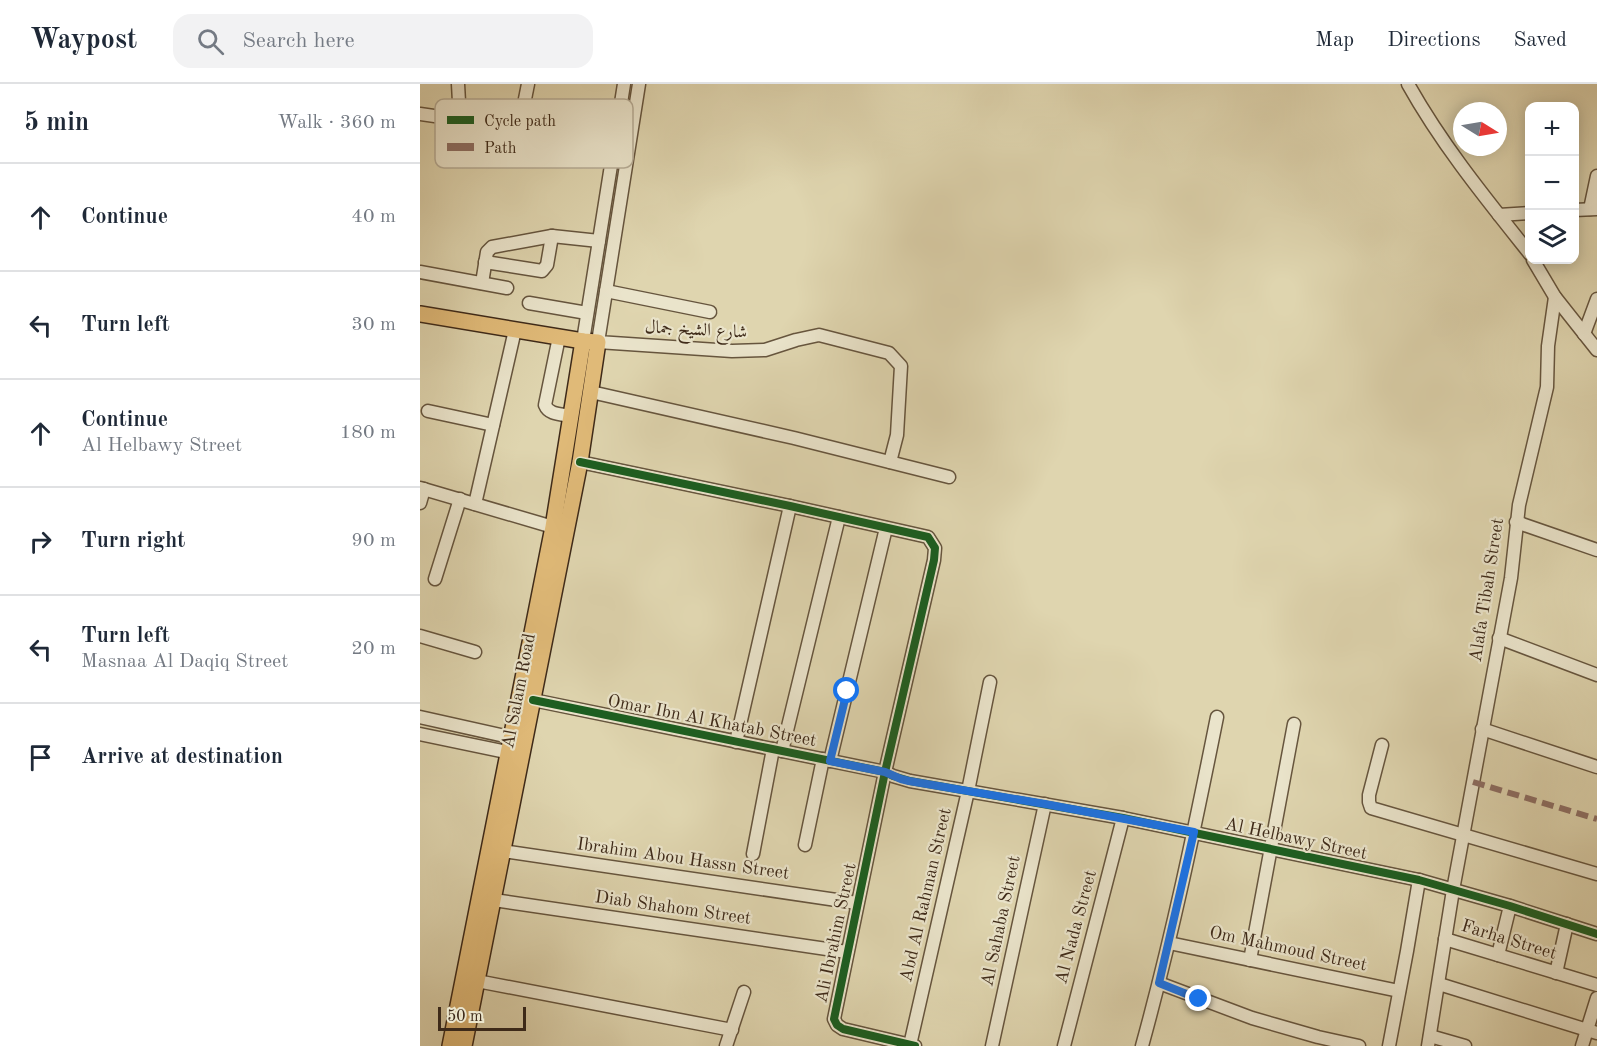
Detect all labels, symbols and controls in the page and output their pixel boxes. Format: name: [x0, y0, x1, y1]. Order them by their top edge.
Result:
search box: [173, 14, 593, 68]
icon: search: [194, 25, 227, 58]
text: Waypost: [30, 27, 137, 55]
text: Search here: [242, 30, 355, 52]
text: Map: [1315, 30, 1354, 51]
text: Directions: [1387, 30, 1481, 51]
text: Saved: [1514, 30, 1567, 51]
legend: [435, 99, 633, 168]
north arrow: [1453, 102, 1507, 156]
map controls: [1525, 102, 1579, 264]
button: +: [1525, 102, 1579, 156]
text: 5 min: [24, 110, 89, 136]
text: Walk · 360 m: [277, 113, 396, 133]
text: Cycle path: [484, 114, 556, 130]
text: Path: [484, 141, 517, 157]
button: −: [1525, 156, 1579, 210]
icon: ahead: [24, 201, 57, 234]
text: Continue: [81, 206, 168, 228]
text: 40 m: [351, 207, 396, 227]
button: layers: [1525, 210, 1579, 264]
icon: left: [24, 309, 57, 342]
text: Turn left: [81, 314, 170, 336]
text: 30 m: [351, 315, 396, 335]
street label: شارع الشيخ جمال: [644, 318, 748, 348]
text: Continue: [81, 409, 168, 431]
icon: ahead: [24, 417, 57, 450]
text: 180 m: [340, 423, 396, 443]
text: Al Helbawy Street: [81, 436, 242, 456]
street label: Alafa Tibah Street: [1467, 517, 1507, 663]
icon: right: [24, 525, 57, 558]
text: Turn right: [81, 530, 185, 552]
text: 90 m: [351, 531, 396, 551]
text: Turn left: [81, 625, 170, 647]
street label: Al Salam Road: [499, 632, 539, 750]
icon: left: [24, 633, 57, 666]
text: 20 m: [351, 639, 396, 659]
text: Masnaa Al Daqiq Street: [81, 652, 288, 672]
route start: [833, 677, 859, 703]
street label: Omar Ibn Al Khatab Street: [606, 692, 818, 750]
icon: arrive: [24, 741, 57, 774]
text: Arrive at destination: [81, 746, 283, 768]
street label: Abd Al Rahman Street: [897, 806, 955, 984]
street label: Al Helbawy Street: [1223, 815, 1369, 863]
street label: Ibrahim Abou Hassn Street: [576, 835, 790, 883]
street label: Al Sahaba Street: [978, 854, 1024, 988]
street label: Ali Ibrahim Street: [812, 861, 860, 1005]
street label: Al Nada Street: [1052, 868, 1100, 986]
street label: Diab Shahom Street: [594, 888, 752, 928]
street label: Farha Street: [1459, 917, 1559, 963]
street label: Om Mahmoud Street: [1208, 923, 1368, 975]
route end: [1185, 985, 1211, 1011]
scale bar: [438, 1004, 526, 1032]
text: 50 m: [447, 1009, 483, 1025]

